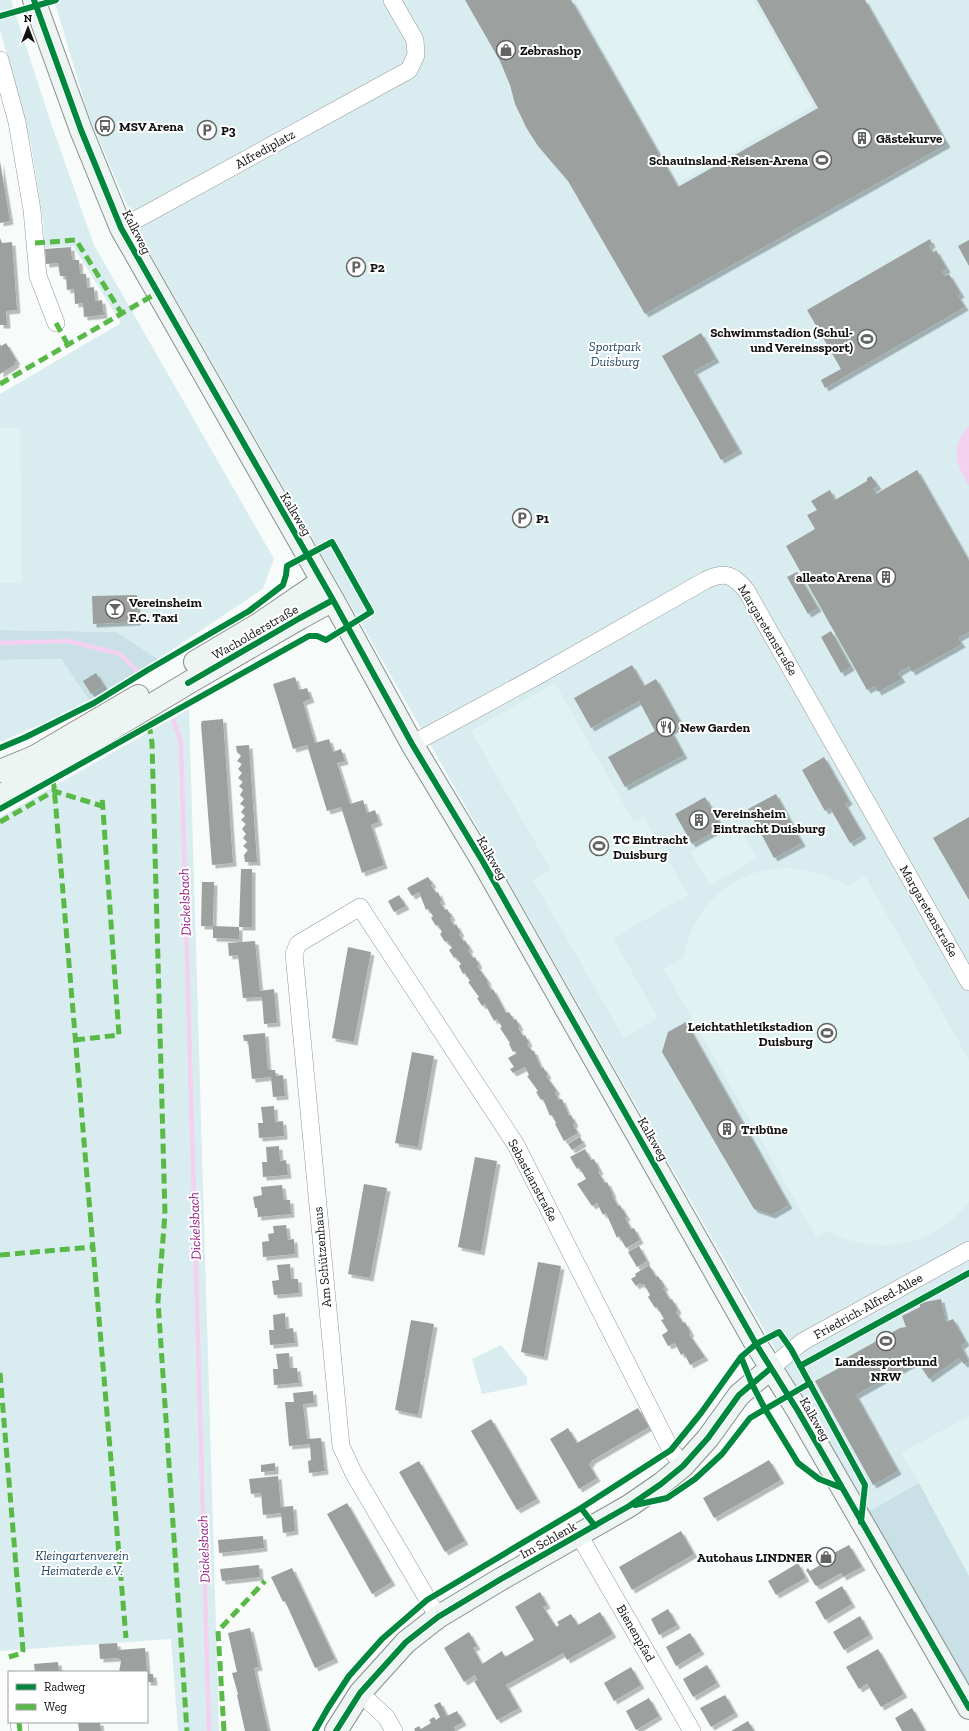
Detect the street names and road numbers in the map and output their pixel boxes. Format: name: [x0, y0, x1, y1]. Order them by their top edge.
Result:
street label: Alfrediplatz: [232, 126, 298, 172]
street label: Kalkweg: [119, 207, 155, 257]
street label: Kalkweg: [277, 490, 315, 538]
street label: Margaretenstraße: [735, 582, 801, 678]
street label: Wacholderstraße: [209, 601, 301, 663]
street label: Kalkweg: [474, 834, 510, 882]
street label: Margaretenstraße: [897, 863, 961, 959]
street label: Kalkweg: [635, 1115, 671, 1163]
street label: Sebastianstraße: [505, 1136, 561, 1224]
street label: Am Schützenhaus: [310, 1206, 334, 1308]
street label: Friedrich-Alfred-Allee: [811, 1270, 925, 1342]
street label: Kalkweg: [797, 1395, 833, 1443]
street label: Im Schlenk: [517, 1518, 579, 1562]
street label: Bienenpfad: [614, 1602, 658, 1664]

